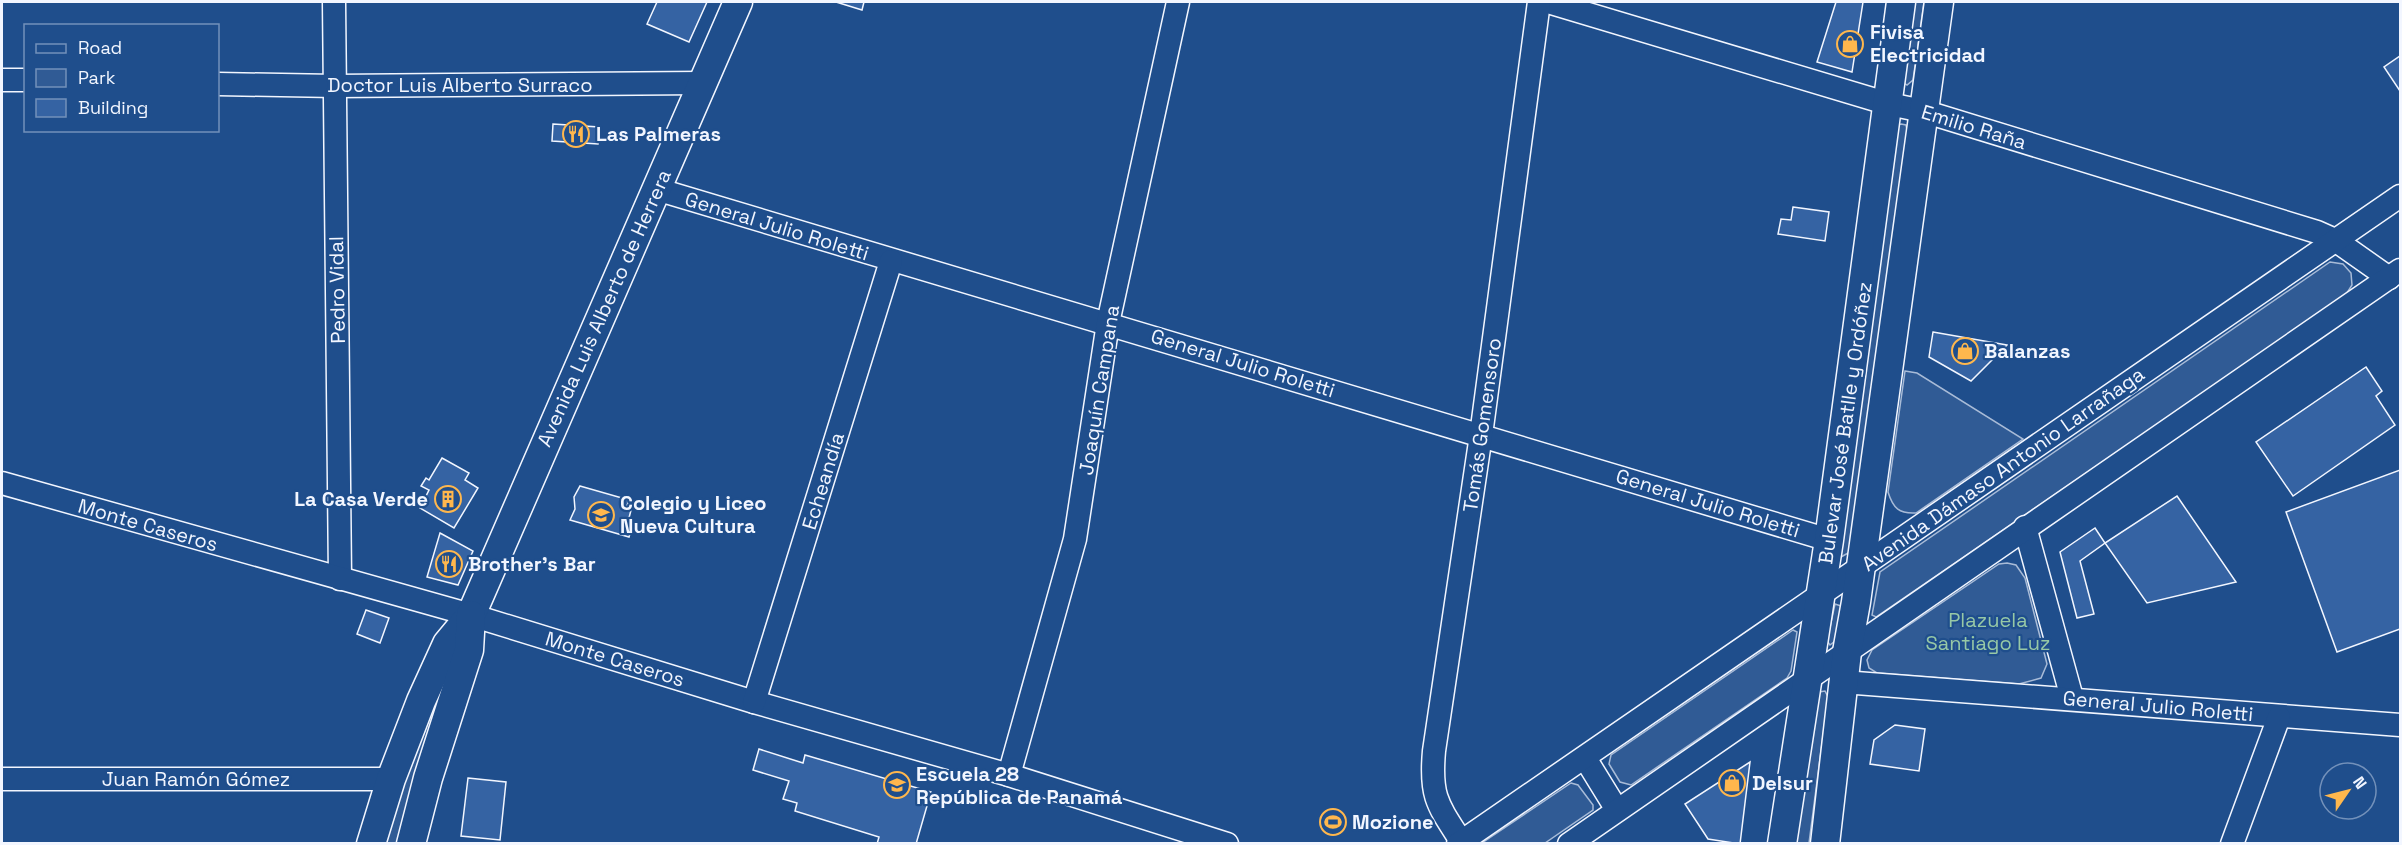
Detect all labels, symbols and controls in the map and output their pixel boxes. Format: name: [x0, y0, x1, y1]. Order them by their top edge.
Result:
place label: Fivisa Electricidad: [1870, 19, 1986, 68]
legend: [24, 24, 219, 132]
shop icon: Fivisa Electricidad: [1835, 29, 1865, 59]
text: Road: [78, 36, 122, 59]
text: Park: [78, 66, 116, 89]
street label: Doctor Luis Alberto Surraco: [327, 72, 593, 98]
text: Building: [78, 96, 148, 119]
street label: Emilio Raña: [1918, 99, 2030, 155]
restaurant icon: Las Palmeras: [561, 119, 591, 149]
place label: Las Palmeras: [596, 121, 721, 147]
street label: Avenida Luis Alberto de Herrera: [531, 165, 677, 451]
street label: General Julio Roletti: [682, 186, 872, 266]
street label: Pedro Vidal: [323, 236, 351, 344]
street label: Bulevar José Batlle y Ordóñez: [1812, 280, 1878, 566]
street label: Joaquín Campana: [1073, 303, 1125, 477]
street label: General Julio Roletti: [1148, 323, 1338, 403]
street label: Tomás Gomensoro: [1457, 336, 1507, 514]
shop icon: Balanzas: [1950, 336, 1980, 366]
place label: Balanzas: [1984, 338, 2070, 364]
street label: Avenida Dámaso Antonio Larrañaga: [1857, 361, 2149, 577]
street label: Echeandía: [796, 429, 850, 533]
street label: General Julio Roletti: [1613, 463, 1803, 543]
building icon: La Casa Verde: [433, 484, 463, 514]
place label: La Casa Verde: [294, 486, 428, 512]
place label: Colegio y Liceo Nueva Cultura: [620, 490, 766, 539]
street label: Monte Caseros: [75, 493, 221, 557]
school or university icon: Colegio y Liceo Nueva Cultura: [586, 500, 616, 530]
restaurant icon: Brother's Bar: [434, 549, 464, 579]
place label: Brother's Bar: [468, 551, 596, 577]
park label: Plazuela Santiago Luz: [1926, 607, 2050, 656]
street label: Monte Caseros: [542, 625, 688, 693]
street label: General Julio Roletti: [2062, 685, 2254, 727]
place label: Escuela 28 República de Panamá: [916, 761, 1123, 810]
north arrow: [2318, 761, 2378, 821]
street label: Juan Ramón Gómez: [102, 766, 290, 792]
shop icon: Delsur: [1717, 768, 1747, 798]
school or university icon: Escuela 28 República de Panamá: [882, 770, 912, 800]
place label: Delsur: [1752, 770, 1813, 796]
text: N: [2348, 772, 2372, 793]
sports icon: Mozione: [1318, 807, 1348, 837]
place label: Mozione: [1352, 809, 1434, 835]

